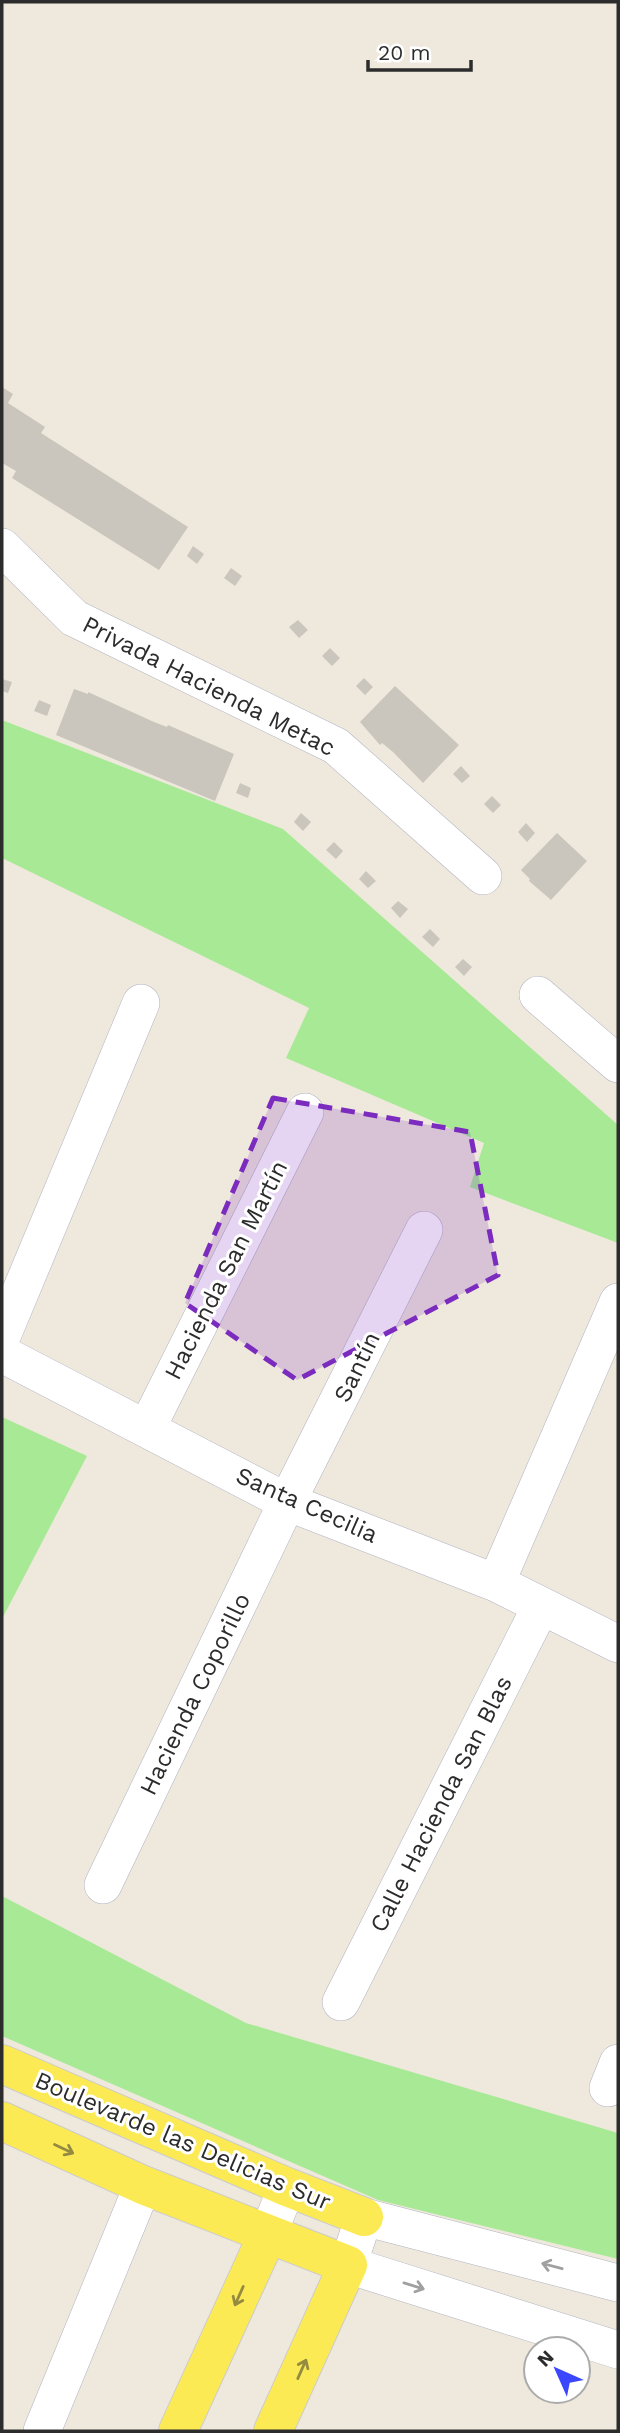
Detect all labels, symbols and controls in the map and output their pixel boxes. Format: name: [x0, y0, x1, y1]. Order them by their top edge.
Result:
scale bar: [368, 28, 471, 72]
text: 20 m: [378, 40, 430, 65]
street label: Privada Hacienda Metac: [78, 610, 340, 762]
street label: Hacienda San Martín: [159, 1156, 293, 1384]
street label: Santín: [328, 1327, 386, 1407]
street label: Santa Cecilia: [232, 1461, 382, 1549]
street label: Hacienda Coporillo: [134, 1588, 256, 1800]
street label: Calle Hacienda San Blas: [364, 1671, 518, 1937]
street label: Boulevarde las Delicias Sur: [31, 2066, 335, 2216]
one-way arrow: [53, 2143, 74, 2156]
one-way arrow: [541, 2259, 564, 2272]
one-way arrow: [402, 2281, 424, 2293]
one-way arrow: [232, 2285, 245, 2306]
north arrow: [522, 2335, 592, 2405]
text: N: [532, 2345, 558, 2371]
one-way arrow: [295, 2359, 309, 2380]

